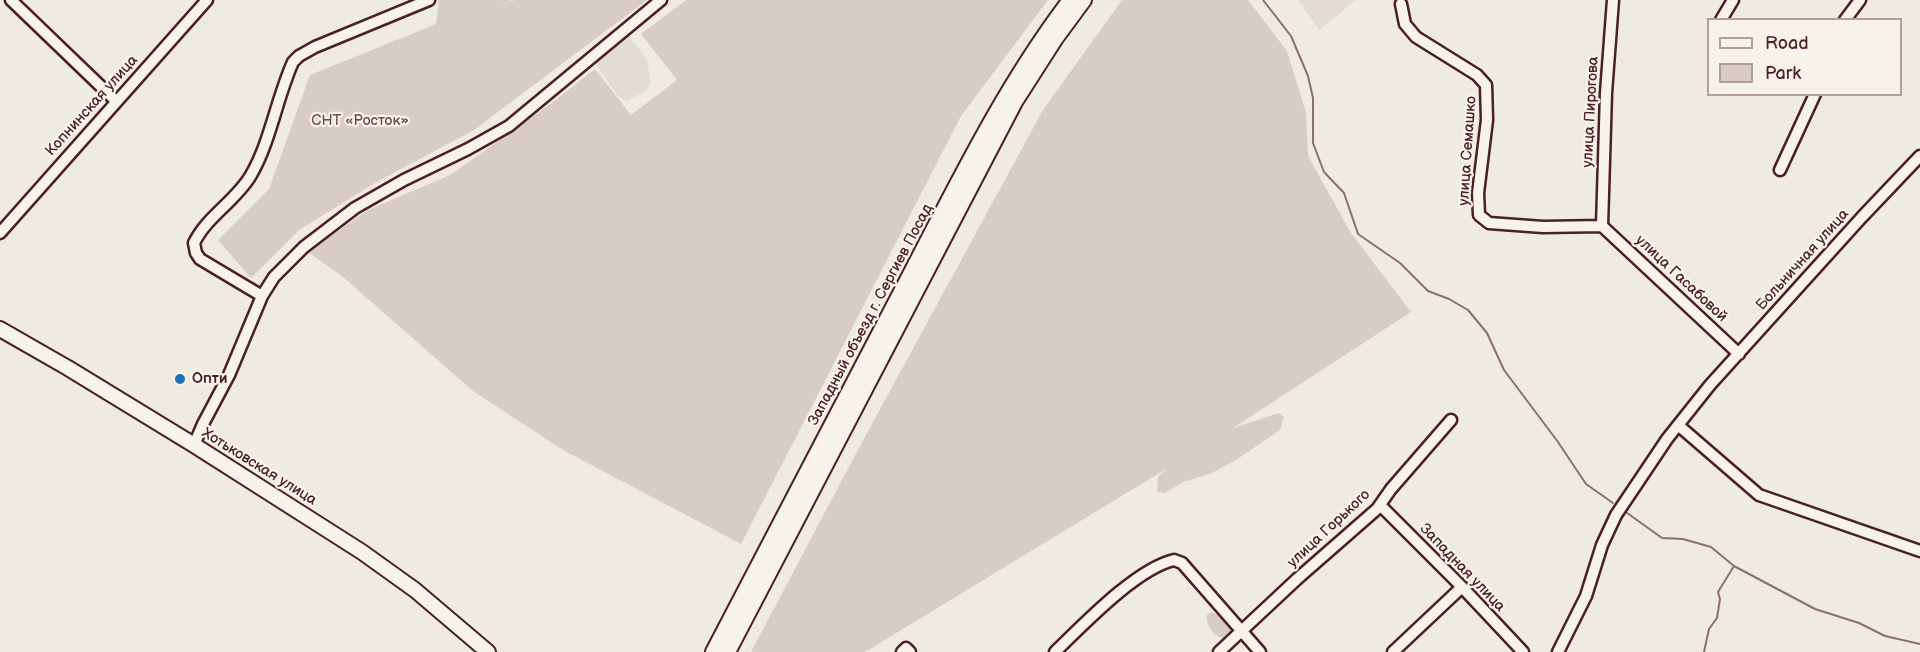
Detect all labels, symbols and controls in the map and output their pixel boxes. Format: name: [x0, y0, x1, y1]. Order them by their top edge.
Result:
legend: [1707, 18, 1902, 96]
text: Road: [1765, 33, 1809, 54]
street label: Копнинская улица: [42, 52, 142, 160]
street label: улица Пирогова: [1579, 56, 1603, 168]
text: Park: [1765, 63, 1801, 84]
street label: улица Семашко: [1455, 96, 1481, 206]
park label: СНТ «Росток»: [311, 112, 409, 130]
street label: Западный объезд г. Сергиев Посад: [805, 201, 937, 429]
street label: Больничная улица: [1753, 206, 1853, 314]
street label: улица Гасабовой: [1631, 232, 1731, 326]
place label: Опти: [192, 370, 227, 388]
marker: Опти: [173, 372, 187, 386]
street label: Хотьковская улица: [198, 424, 320, 510]
street label: улица Горького: [1284, 486, 1374, 572]
street label: Западная улица: [1415, 520, 1509, 616]

